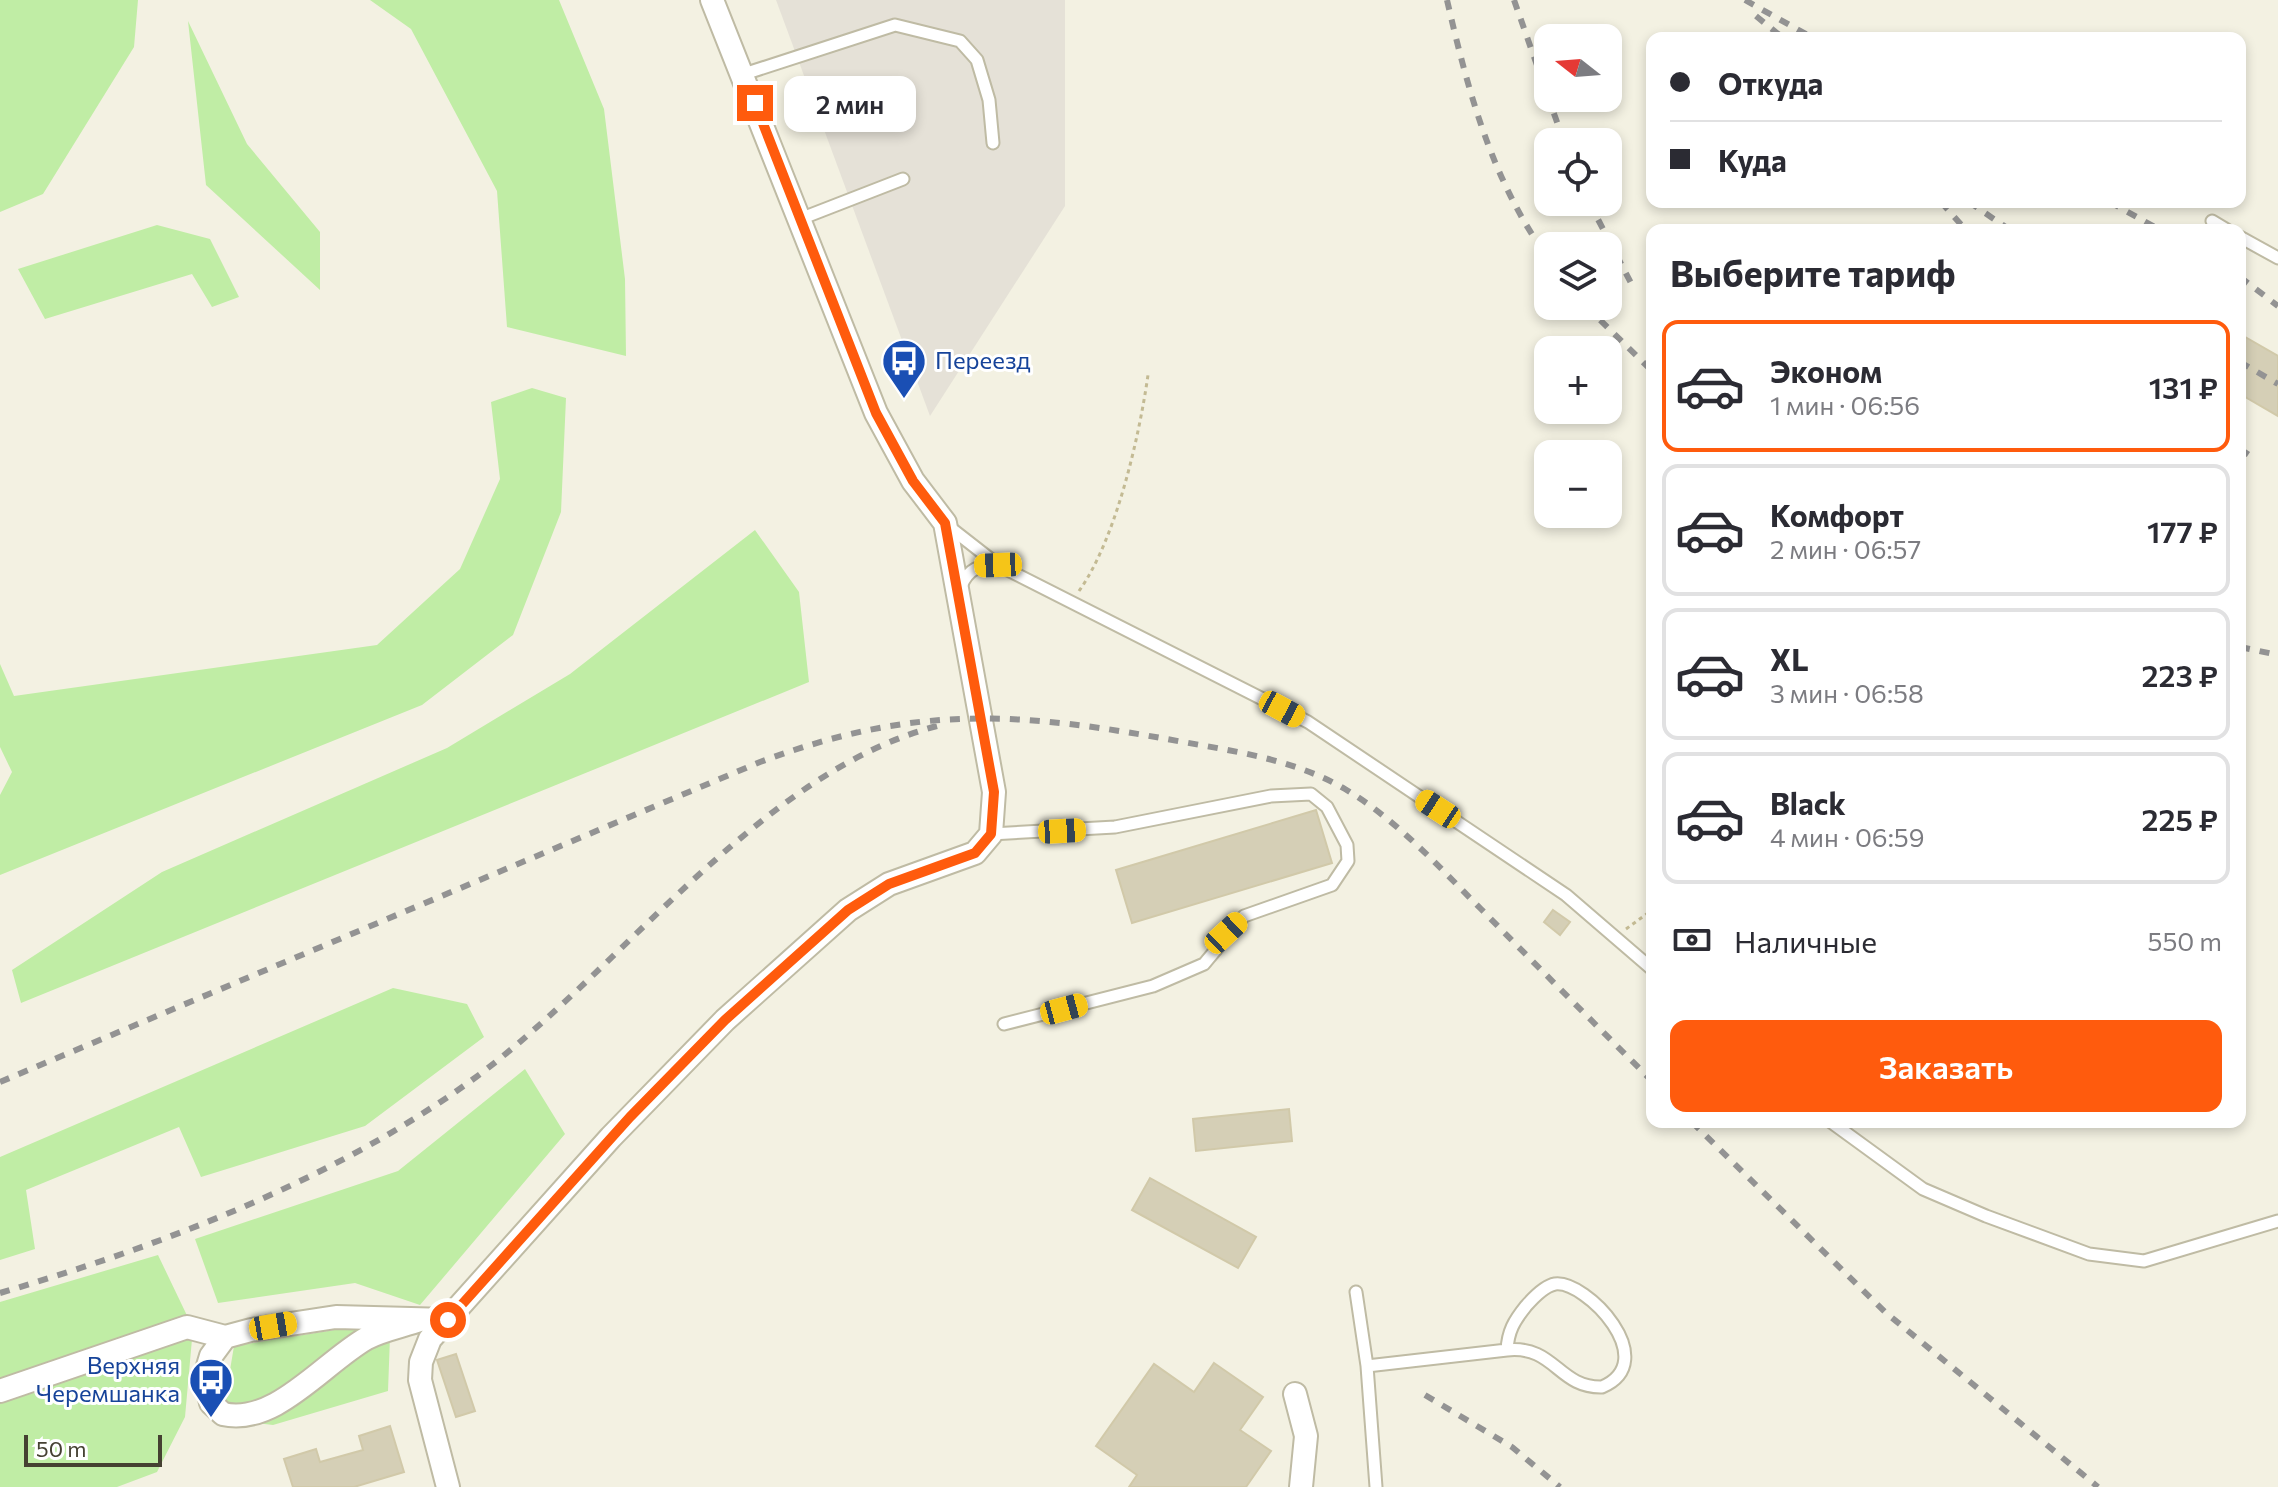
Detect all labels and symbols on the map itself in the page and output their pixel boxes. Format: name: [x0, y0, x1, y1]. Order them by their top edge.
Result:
north arrow: [1534, 24, 1622, 112]
callout: 2 мин: [783, 75, 915, 131]
route end: [737, 85, 773, 121]
bus stop icon: Переезд: [880, 337, 928, 400]
place label: Переезд: [935, 345, 1031, 374]
car: [974, 552, 1022, 578]
car: [1255, 687, 1309, 731]
car: [1411, 786, 1465, 832]
car: [1037, 818, 1087, 844]
car: [1200, 908, 1252, 958]
car: [1038, 991, 1090, 1027]
route start: [430, 1302, 466, 1338]
car: [247, 1310, 299, 1342]
place label: Верхняя Черемшанка: [36, 1350, 180, 1407]
bus stop icon: Верхняя Черемшанка: [187, 1356, 235, 1419]
scale bar: [24, 1431, 162, 1467]

